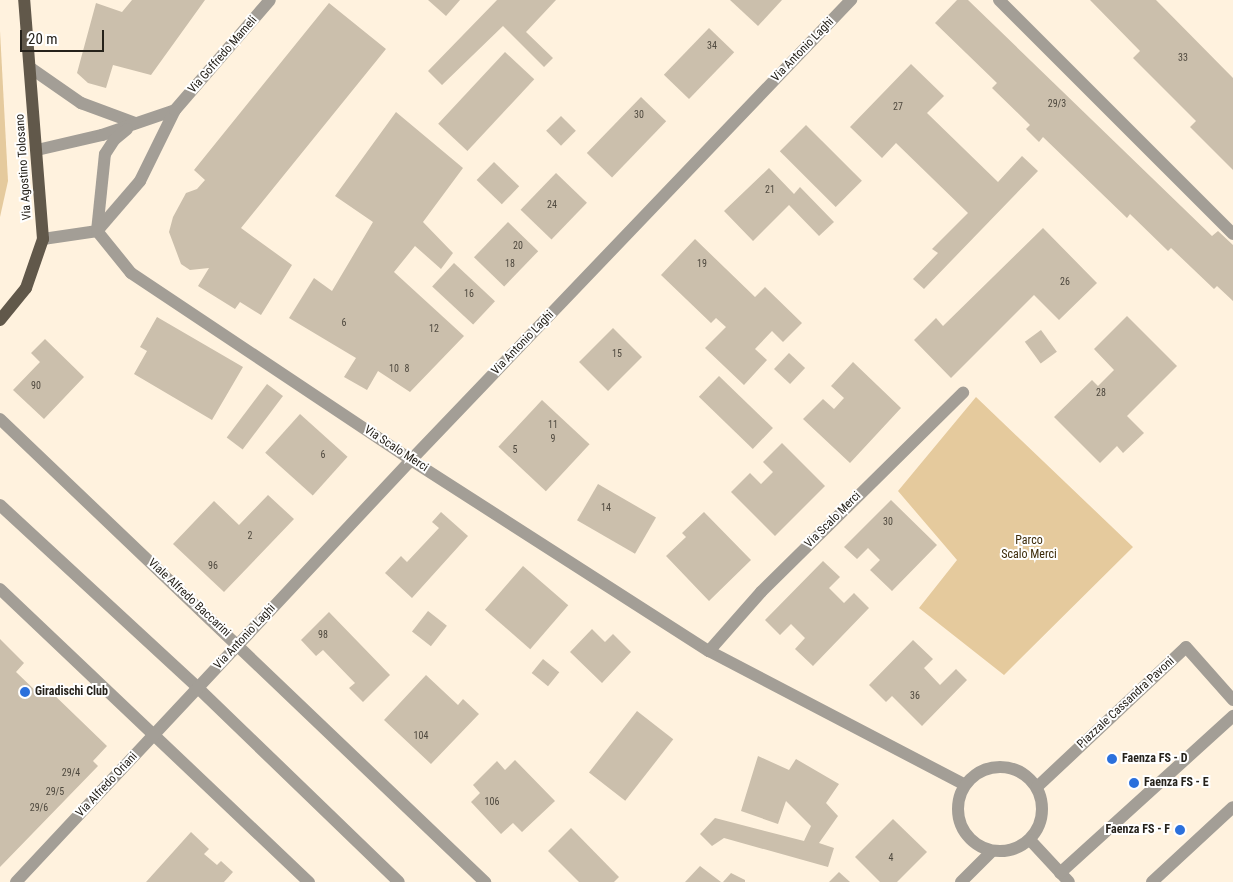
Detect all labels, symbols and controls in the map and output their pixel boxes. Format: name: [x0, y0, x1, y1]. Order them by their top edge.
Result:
street label: Via Goffredo Mameli: [186, 13, 260, 97]
street label: Via Antonio Laghi: [769, 15, 837, 85]
scale bar: [22, 20, 106, 52]
text: 20 m: [28, 30, 58, 48]
house number: 34: [707, 40, 717, 52]
house number: 33: [1178, 52, 1188, 64]
house number: 29/3: [1048, 98, 1066, 110]
house number: 27: [893, 101, 903, 113]
house number: 30: [634, 109, 644, 121]
street label: Via Agostino Tolosano: [13, 113, 35, 221]
house number: 21: [765, 184, 775, 196]
house number: 24: [547, 199, 557, 211]
house number: 20: [513, 240, 523, 252]
house number: 18: [505, 258, 515, 270]
house number: 19: [697, 258, 707, 270]
house number: 26: [1060, 276, 1070, 288]
house number: 16: [464, 288, 474, 300]
street label: Via Antonio Laghi: [489, 308, 557, 378]
house number: 6: [342, 317, 346, 329]
house number: 12: [429, 323, 439, 335]
house number: 15: [612, 348, 622, 360]
house number: 10: [389, 363, 399, 375]
house number: 8: [405, 363, 409, 375]
house number: 90: [31, 380, 41, 392]
house number: 28: [1096, 387, 1106, 399]
house number: 11: [548, 419, 558, 431]
street label: Via Scalo Merci: [361, 423, 431, 475]
house number: 9: [551, 433, 555, 445]
house number: 5: [513, 444, 517, 456]
house number: 6: [321, 449, 325, 461]
street label: Via Scalo Merci: [802, 489, 864, 551]
house number: 14: [601, 502, 611, 514]
house number: 30: [883, 516, 893, 528]
house number: 2: [248, 530, 252, 542]
park label: Parco Scalo Merci: [1001, 534, 1057, 562]
street label: Viale Alfredo Baccarini: [145, 556, 233, 640]
house number: 96: [208, 560, 218, 572]
street label: Via Antonio Laghi: [211, 602, 279, 672]
house number: 98: [318, 629, 328, 641]
street label: Piazzale Cassandra Pavoni: [1075, 654, 1177, 752]
place label: Giradischi Club: [35, 685, 108, 699]
marker: Giradischi Club: [19, 686, 31, 698]
house number: 36: [910, 690, 920, 702]
house number: 104: [414, 730, 428, 742]
street label: Via Alfredo Oriani: [73, 750, 141, 820]
place label: Faenza FS - D: [1122, 752, 1187, 766]
marker: Faenza FS - D: [1106, 753, 1118, 765]
house number: 29/4: [62, 767, 80, 779]
place label: Faenza FS - E: [1144, 776, 1209, 790]
marker: Faenza FS - E: [1128, 777, 1140, 789]
house number: 29/5: [46, 786, 64, 798]
house number: 106: [485, 796, 499, 808]
house number: 29/6: [30, 802, 48, 814]
place label: Faenza FS - F: [1106, 823, 1170, 837]
marker: Faenza FS - F: [1174, 824, 1186, 836]
house number: 4: [889, 852, 893, 864]

